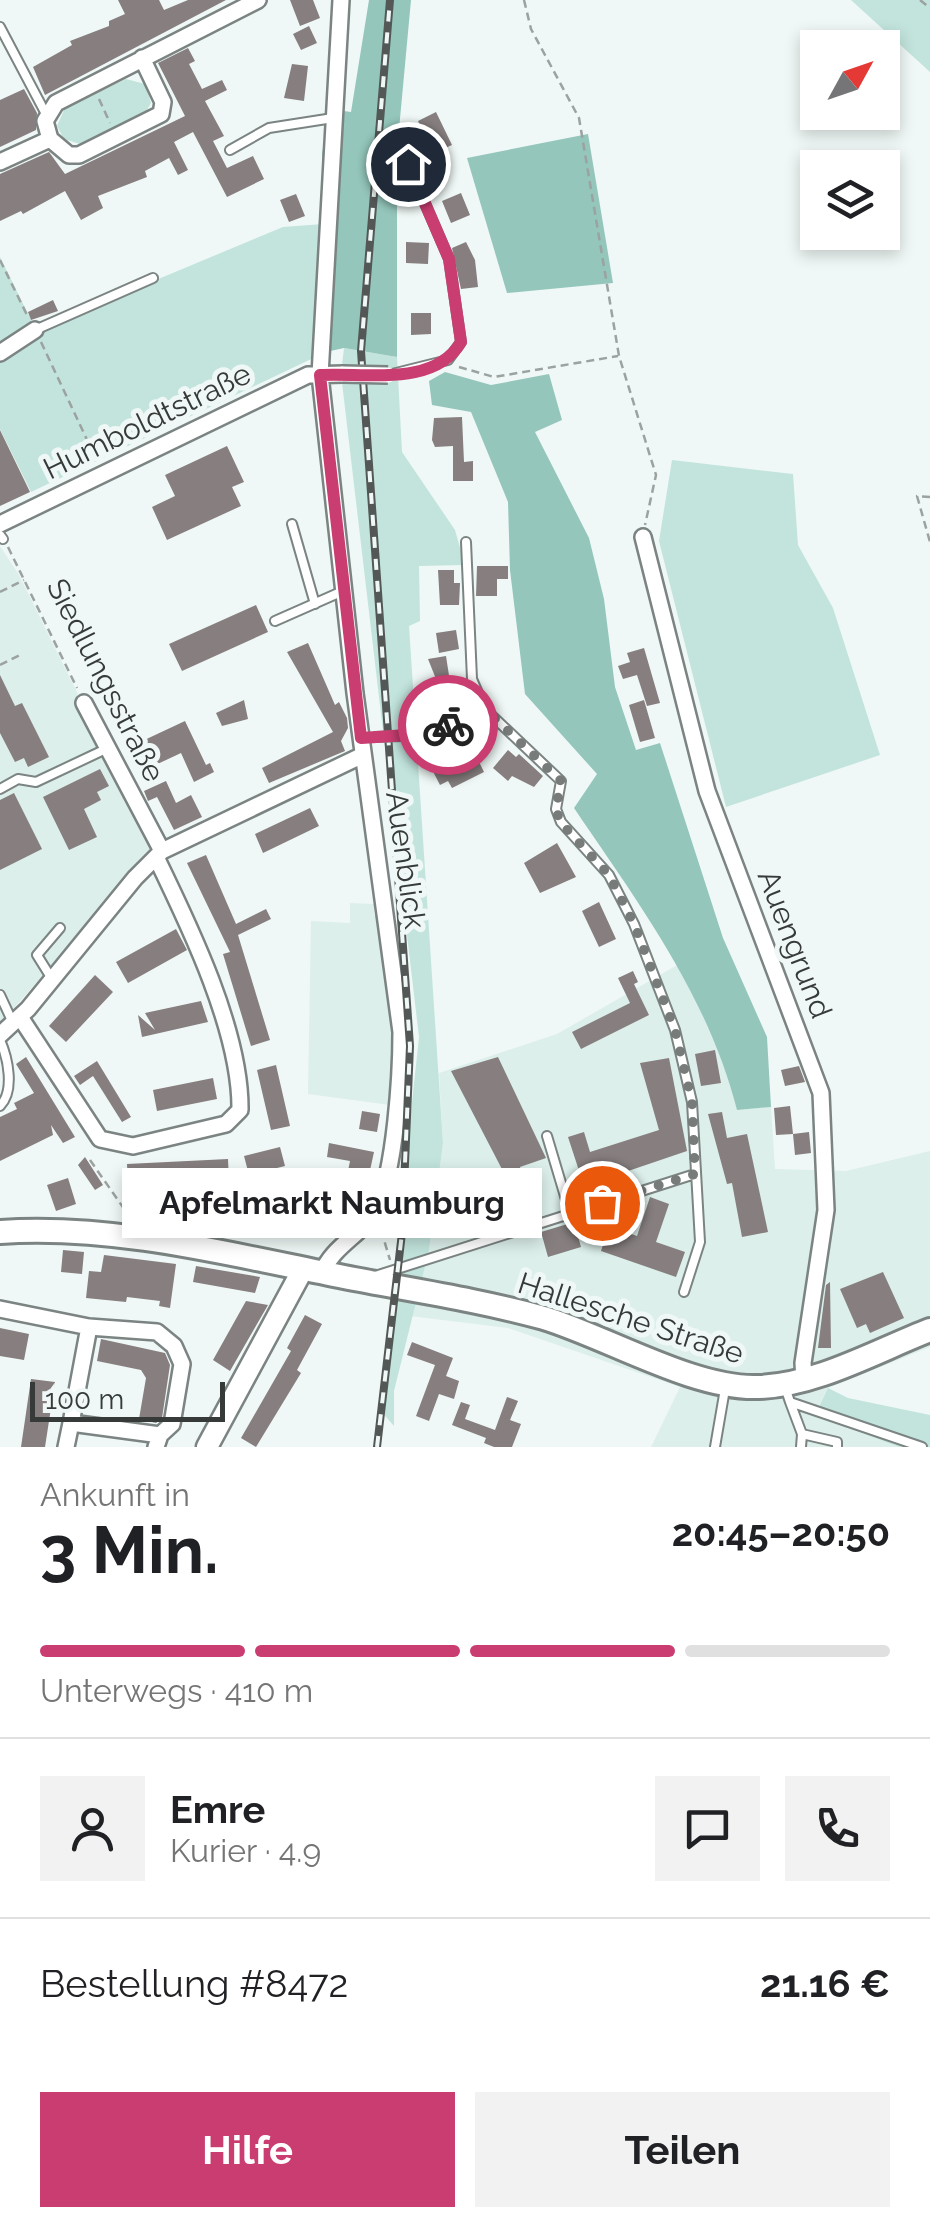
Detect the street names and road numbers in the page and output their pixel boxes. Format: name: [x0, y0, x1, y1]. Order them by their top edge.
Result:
street label: Humboldtstraße: [38, 356, 256, 486]
street label: Siedlungsstraße: [40, 573, 172, 787]
street label: Auenblick: [379, 789, 433, 931]
street label: Auengrund: [751, 865, 839, 1023]
street label: Hallesche Straße: [514, 1265, 748, 1371]

